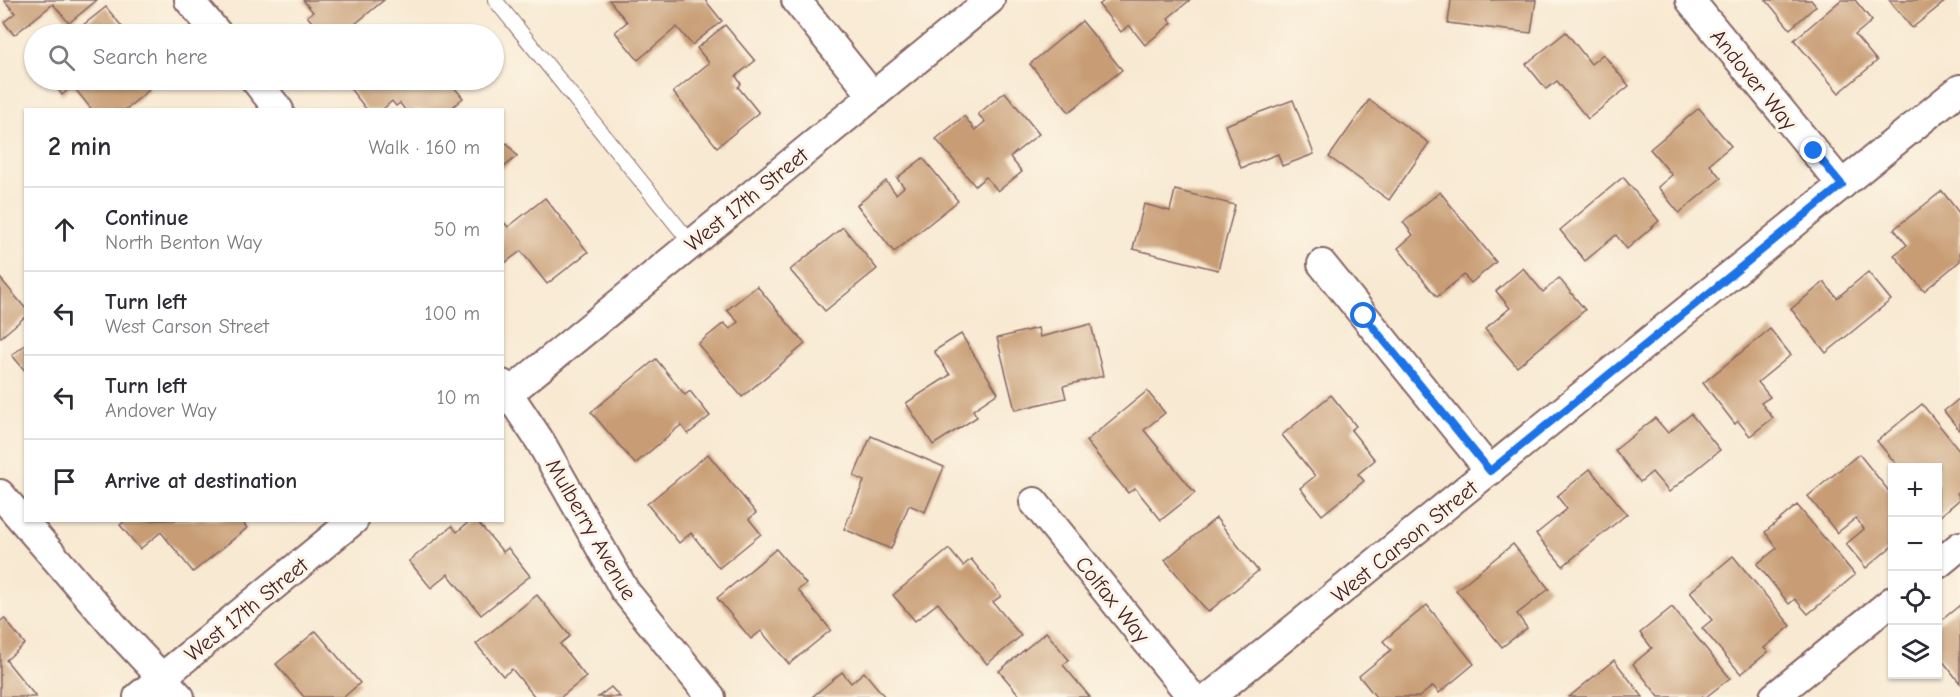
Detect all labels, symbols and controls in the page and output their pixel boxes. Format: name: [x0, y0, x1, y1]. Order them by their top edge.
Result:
search box: [24, 24, 504, 90]
street label: Andover Way: [1705, 24, 1802, 136]
icon: search: [45, 41, 78, 74]
text: Search here: [93, 44, 208, 70]
text: 2 min: [48, 132, 111, 162]
text: Walk · 160 m: [369, 136, 480, 159]
route end: [1800, 137, 1826, 163]
street label: West 17th Street: [680, 142, 814, 257]
text: Continue: [105, 205, 188, 231]
icon: ahead: [48, 213, 81, 246]
text: 50 m: [434, 218, 480, 241]
text: North Benton Way: [105, 231, 262, 254]
text: Turn left: [105, 289, 187, 315]
icon: left: [48, 297, 81, 330]
text: 100 m: [425, 302, 480, 325]
route start: [1350, 302, 1376, 328]
text: West Carson Street: [105, 315, 269, 338]
text: Turn left: [105, 373, 187, 399]
icon: left: [48, 381, 81, 414]
text: 10 m: [437, 386, 480, 409]
text: Andover Way: [105, 399, 216, 422]
street label: Mulberry Avenue: [540, 454, 642, 605]
map controls: [1888, 463, 1942, 679]
button: +: [1888, 463, 1942, 517]
icon: arrive: [48, 465, 81, 498]
text: Arrive at destination: [105, 468, 297, 494]
street label: West Carson Street: [1326, 474, 1483, 609]
button: −: [1888, 517, 1942, 571]
street label: Colfax Way: [1070, 551, 1155, 648]
street label: West 17th Street: [180, 552, 314, 667]
button: locate: [1888, 571, 1942, 625]
button: layers: [1888, 625, 1942, 679]

